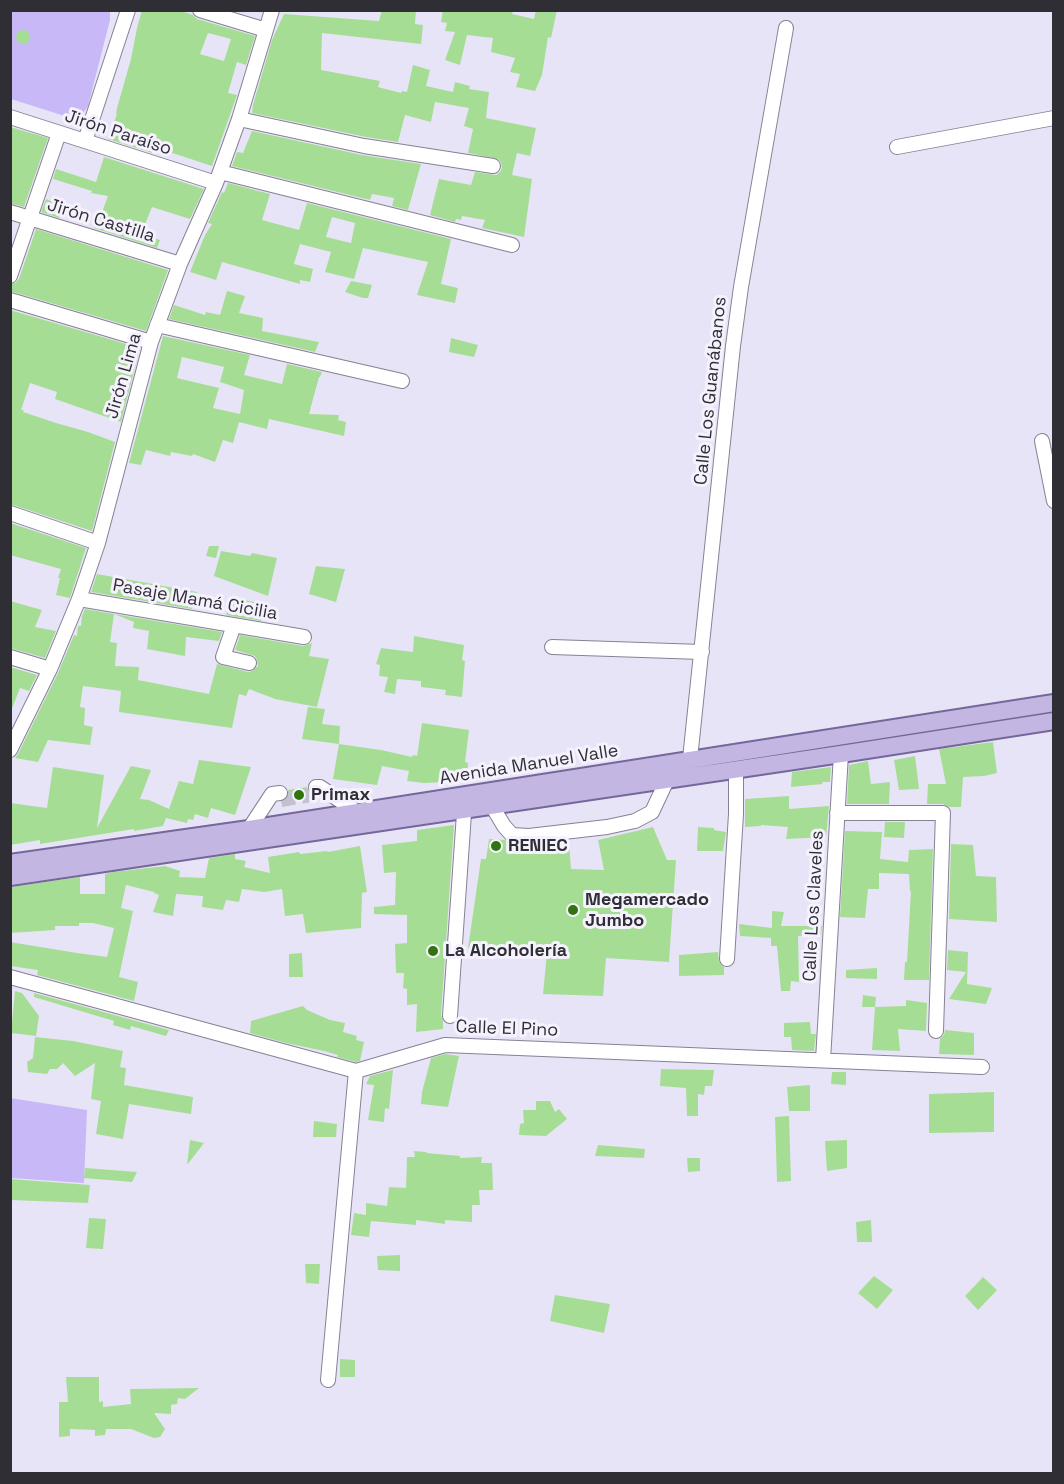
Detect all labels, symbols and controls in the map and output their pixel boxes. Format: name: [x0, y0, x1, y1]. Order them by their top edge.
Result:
street label: Jirón Paraíso: [62, 106, 174, 160]
street label: Jirón Castilla: [45, 194, 157, 248]
street label: Calle Los Guanábanos: [690, 296, 732, 486]
street label: Jirón Lima: [101, 331, 147, 421]
street label: Pasaje Mamá Cicilia: [111, 575, 279, 625]
street label: Avenida Manuel Valle: [438, 740, 620, 790]
place label: Primax: [311, 784, 370, 806]
marker: Primax: [292, 788, 306, 802]
street label: Calle Los Claveles: [799, 830, 829, 982]
place label: RENIEC: [508, 835, 568, 857]
marker: RENIEC: [489, 839, 503, 853]
place label: Megamercado Jumbo: [585, 889, 709, 932]
marker: Megamercado Jumbo: [566, 903, 580, 917]
place label: La Alcoholería: [445, 940, 567, 962]
marker: La Alcoholería: [426, 944, 440, 958]
street label: Calle El Pino: [455, 1016, 559, 1042]

